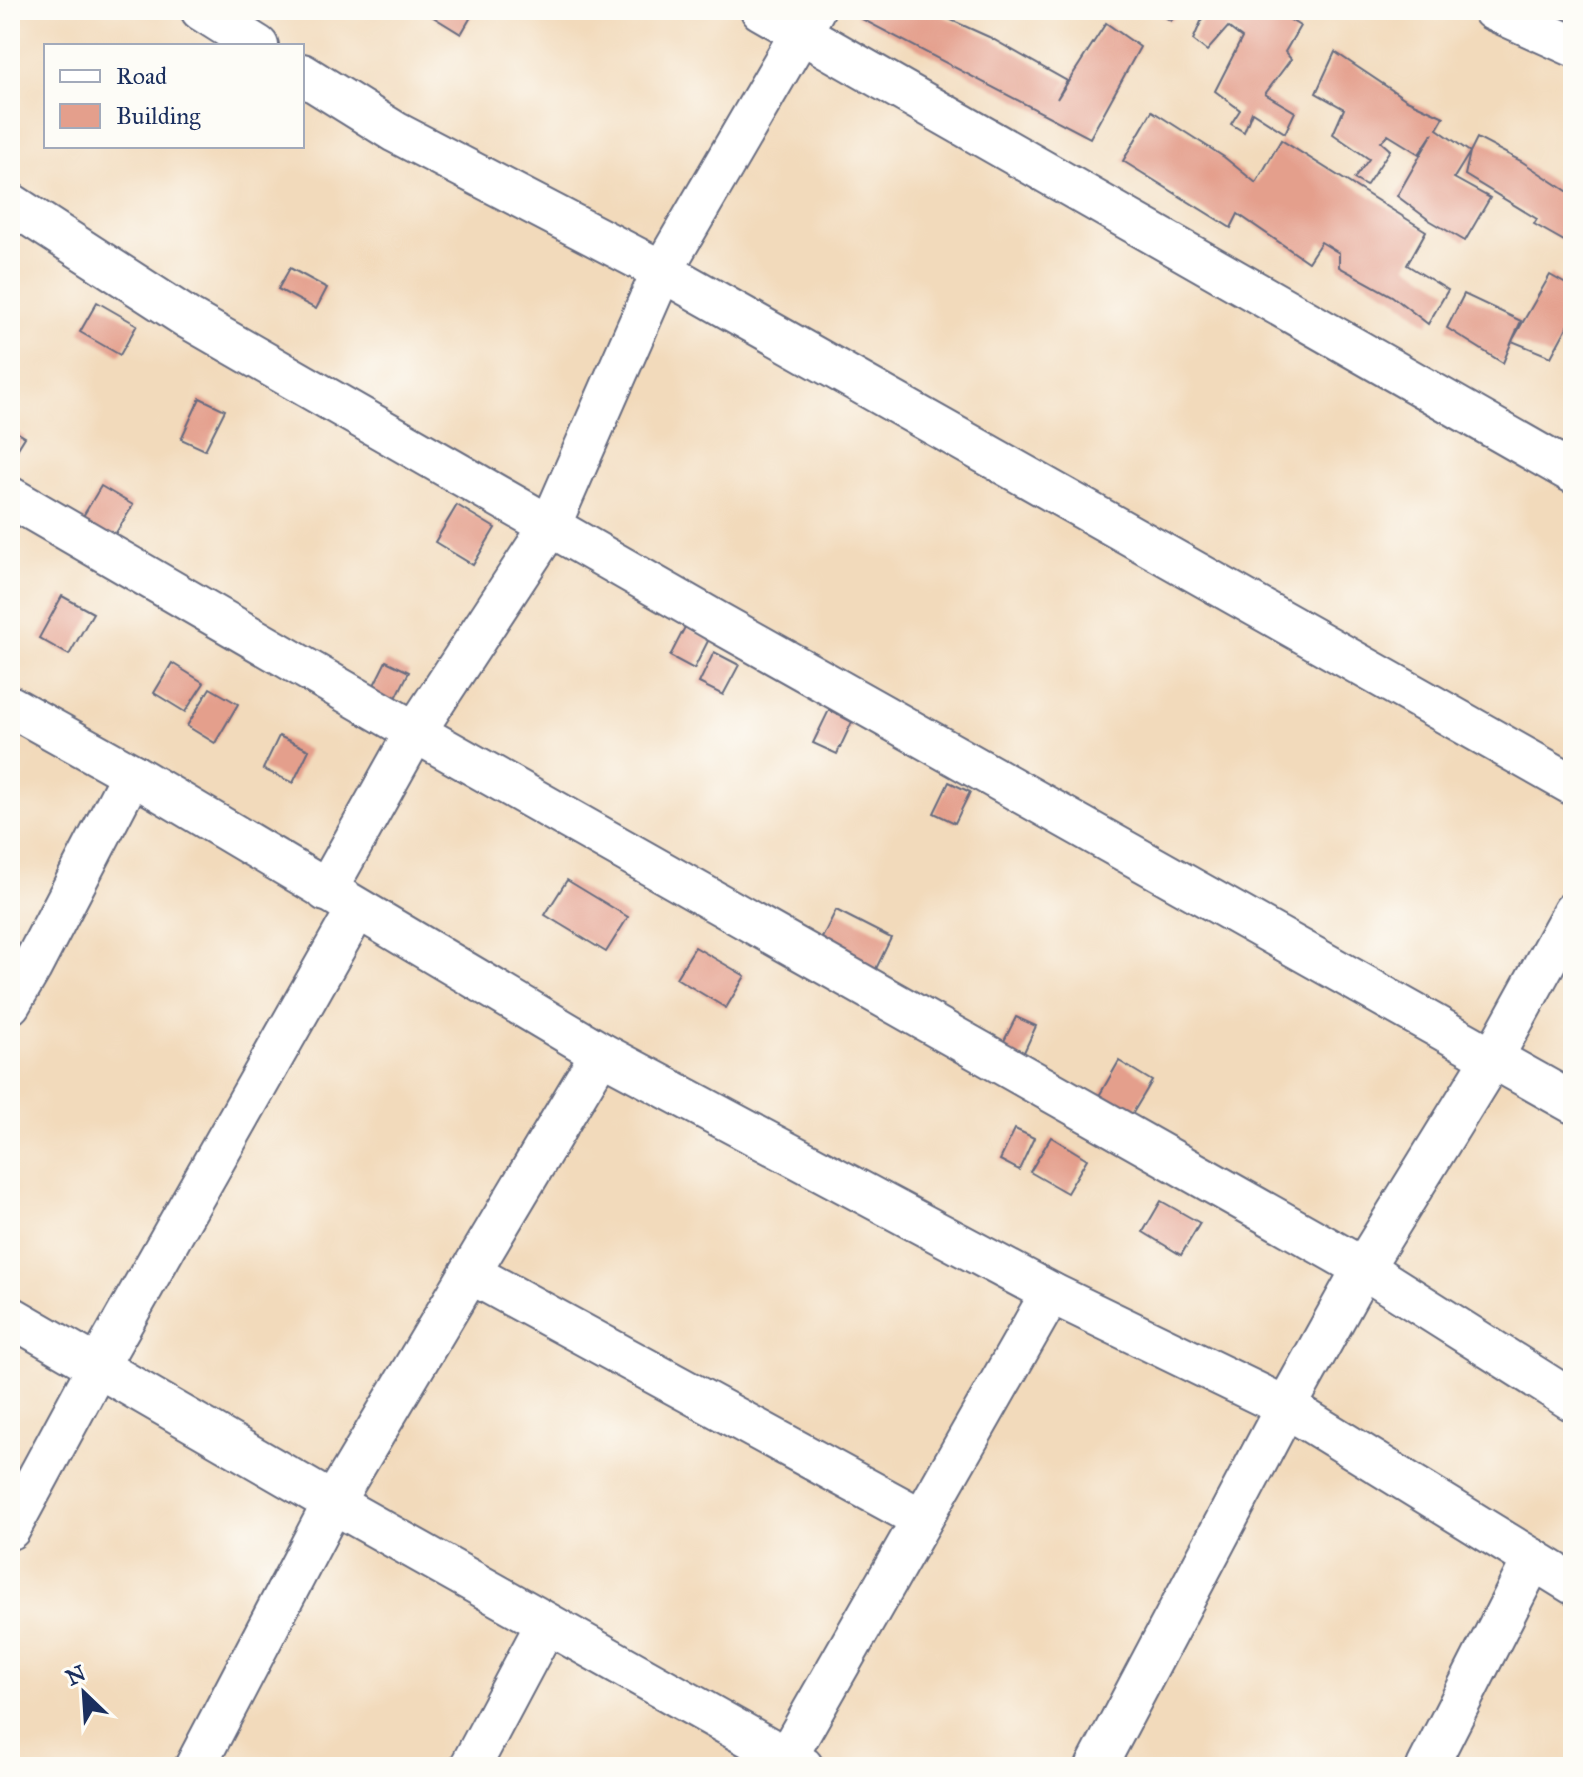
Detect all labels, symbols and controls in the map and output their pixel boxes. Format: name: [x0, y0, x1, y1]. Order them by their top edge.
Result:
legend: [44, 44, 304, 148]
text: Road: [116, 61, 167, 91]
text: Building: [116, 101, 201, 131]
north arrow: [44, 1653, 124, 1733]
text: N: [62, 1659, 90, 1692]

